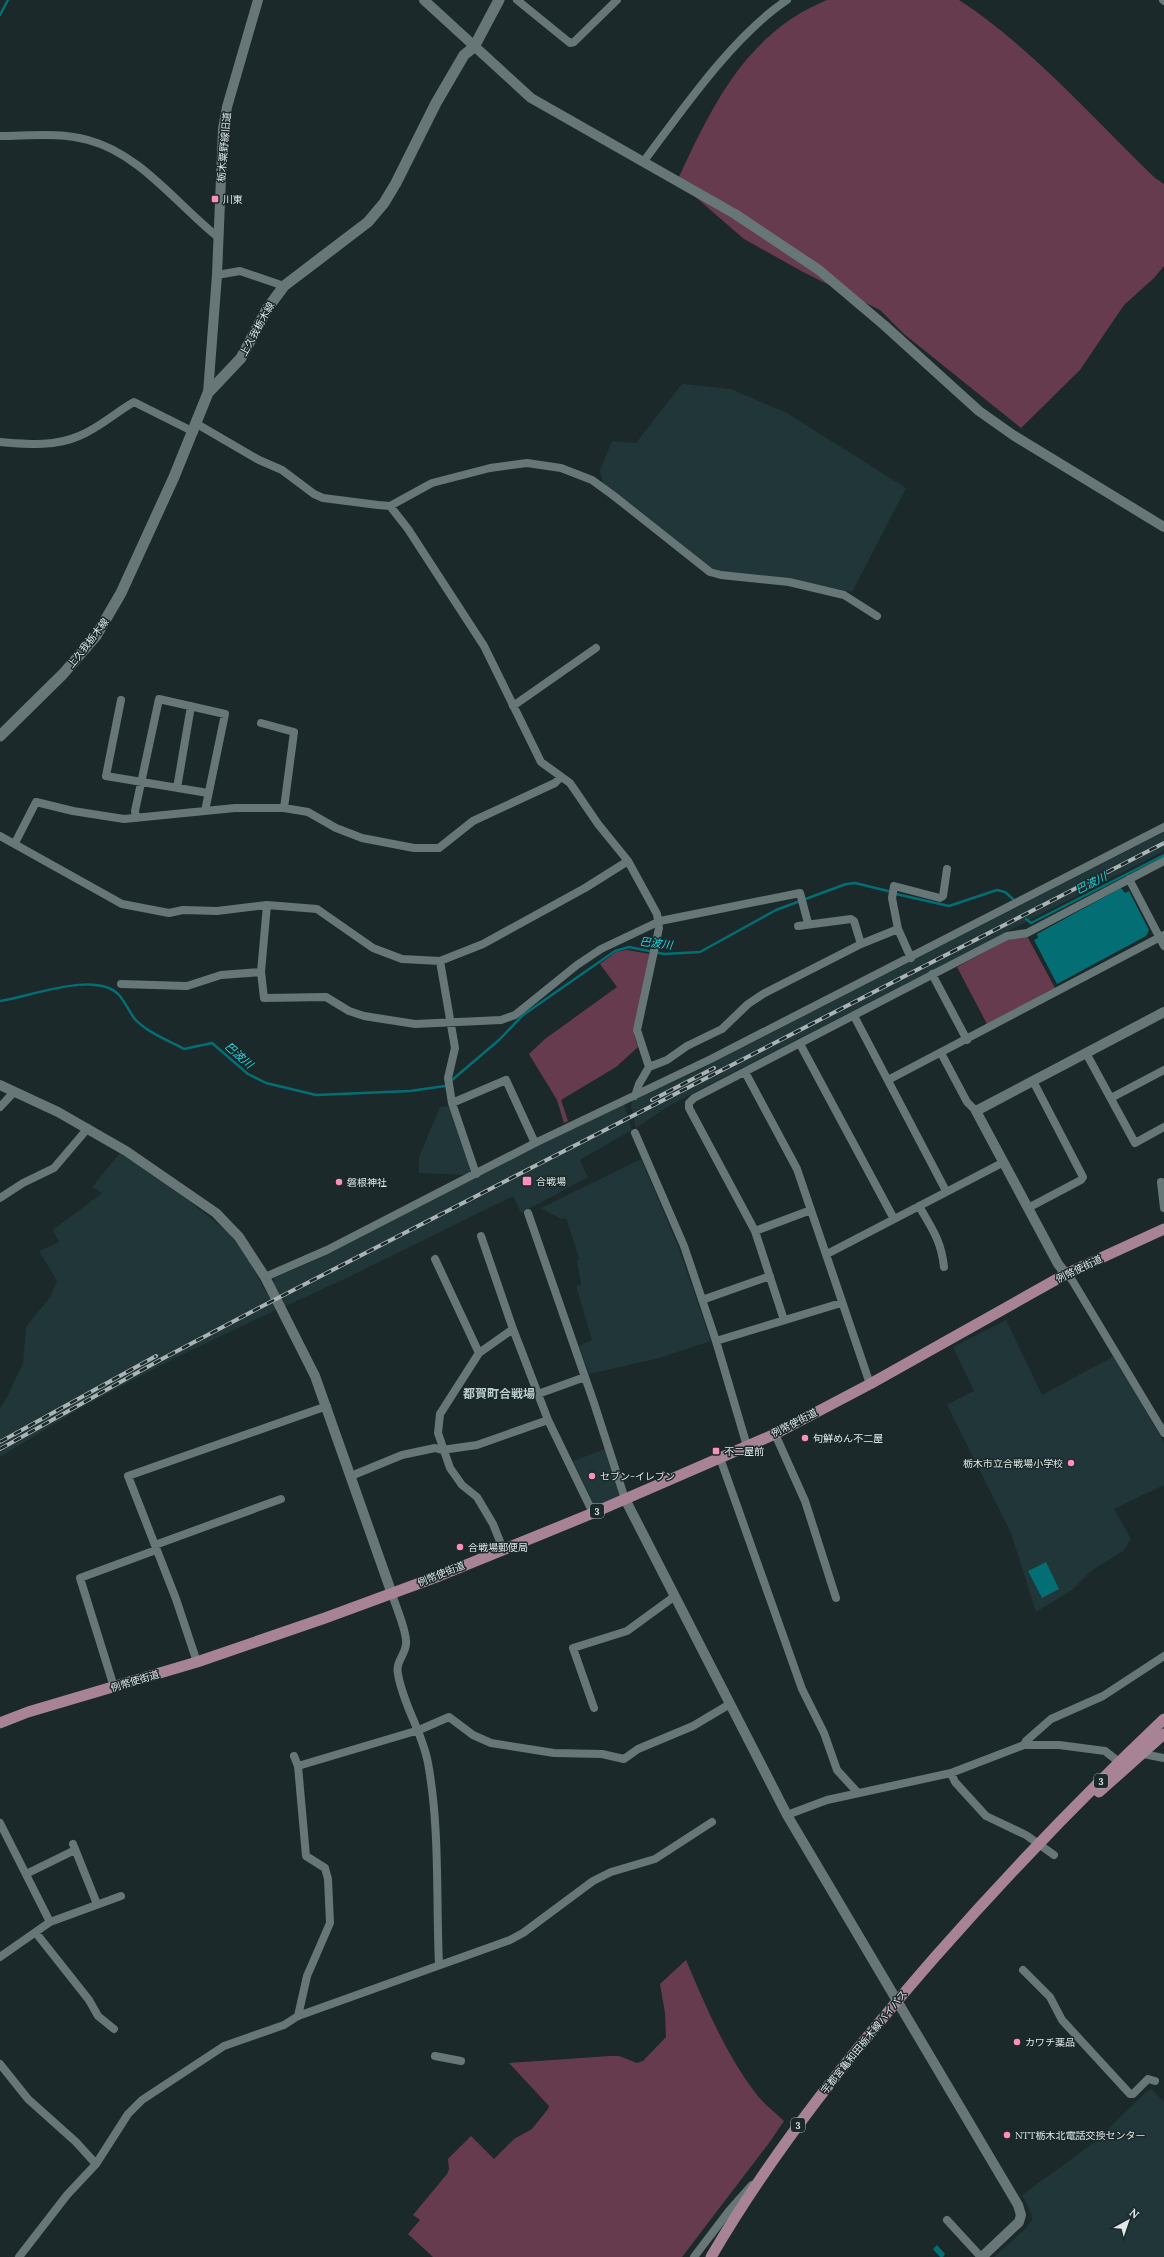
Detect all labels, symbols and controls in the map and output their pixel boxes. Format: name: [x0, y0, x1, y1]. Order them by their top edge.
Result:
street label: 栃木粟野線旧道: [214, 112, 234, 182]
place label: 川東: [223, 193, 243, 206]
marker: 川東: [210, 194, 220, 204]
street label: 上久我栃木線: [237, 300, 277, 358]
street label: 上久我栃木線: [64, 615, 112, 671]
water label: 巴波川: [1073, 869, 1110, 897]
water label: 巴波川: [639, 934, 674, 952]
water label: 巴波川: [222, 1039, 257, 1072]
marker: 合戦場: [521, 1175, 533, 1187]
place label: 合戦場: [536, 1175, 566, 1188]
place label: 磐根神社: [347, 1176, 387, 1189]
marker: 磐根神社: [334, 1177, 344, 1187]
street label: 例幣使街道: [1053, 1252, 1104, 1286]
district label: 都賀町合戦場: [463, 1386, 535, 1401]
street label: 例幣使街道: [768, 1406, 819, 1441]
place label: 旬鮮めん不二屋: [813, 1432, 883, 1445]
marker: 旬鮮めん不二屋: [800, 1433, 810, 1443]
place label: 不二屋前: [724, 1445, 764, 1458]
marker: 不二屋前: [711, 1446, 721, 1456]
place label: 栃木市立合戦場小学校: [963, 1457, 1063, 1470]
marker: 栃木市立合戦場小学校: [1066, 1458, 1076, 1468]
place label: セブン-イレブン: [600, 1470, 675, 1483]
marker: セブン-イレブン: [587, 1471, 597, 1481]
road number: 3: [590, 1504, 604, 1518]
place label: 合戦場郵便局: [468, 1541, 528, 1554]
marker: 合戦場郵便局: [455, 1542, 465, 1552]
street label: 例幣使街道: [414, 1559, 467, 1590]
street label: 例幣使街道: [108, 1667, 161, 1695]
road number: 3: [1094, 1774, 1108, 1788]
street label: 宇都宮亀和田栃木線バイパス: [818, 1987, 910, 2097]
place label: カワチ薬品: [1025, 2036, 1075, 2049]
marker: カワチ薬品: [1012, 2037, 1022, 2047]
road number: 3: [791, 2118, 805, 2132]
place label: NTT栃木北電話交換センター: [1015, 2129, 1145, 2142]
marker: NTT栃木北電話交換センター: [1002, 2130, 1012, 2140]
north arrow: [1108, 2201, 1148, 2241]
text: N: [1127, 2205, 1143, 2222]

